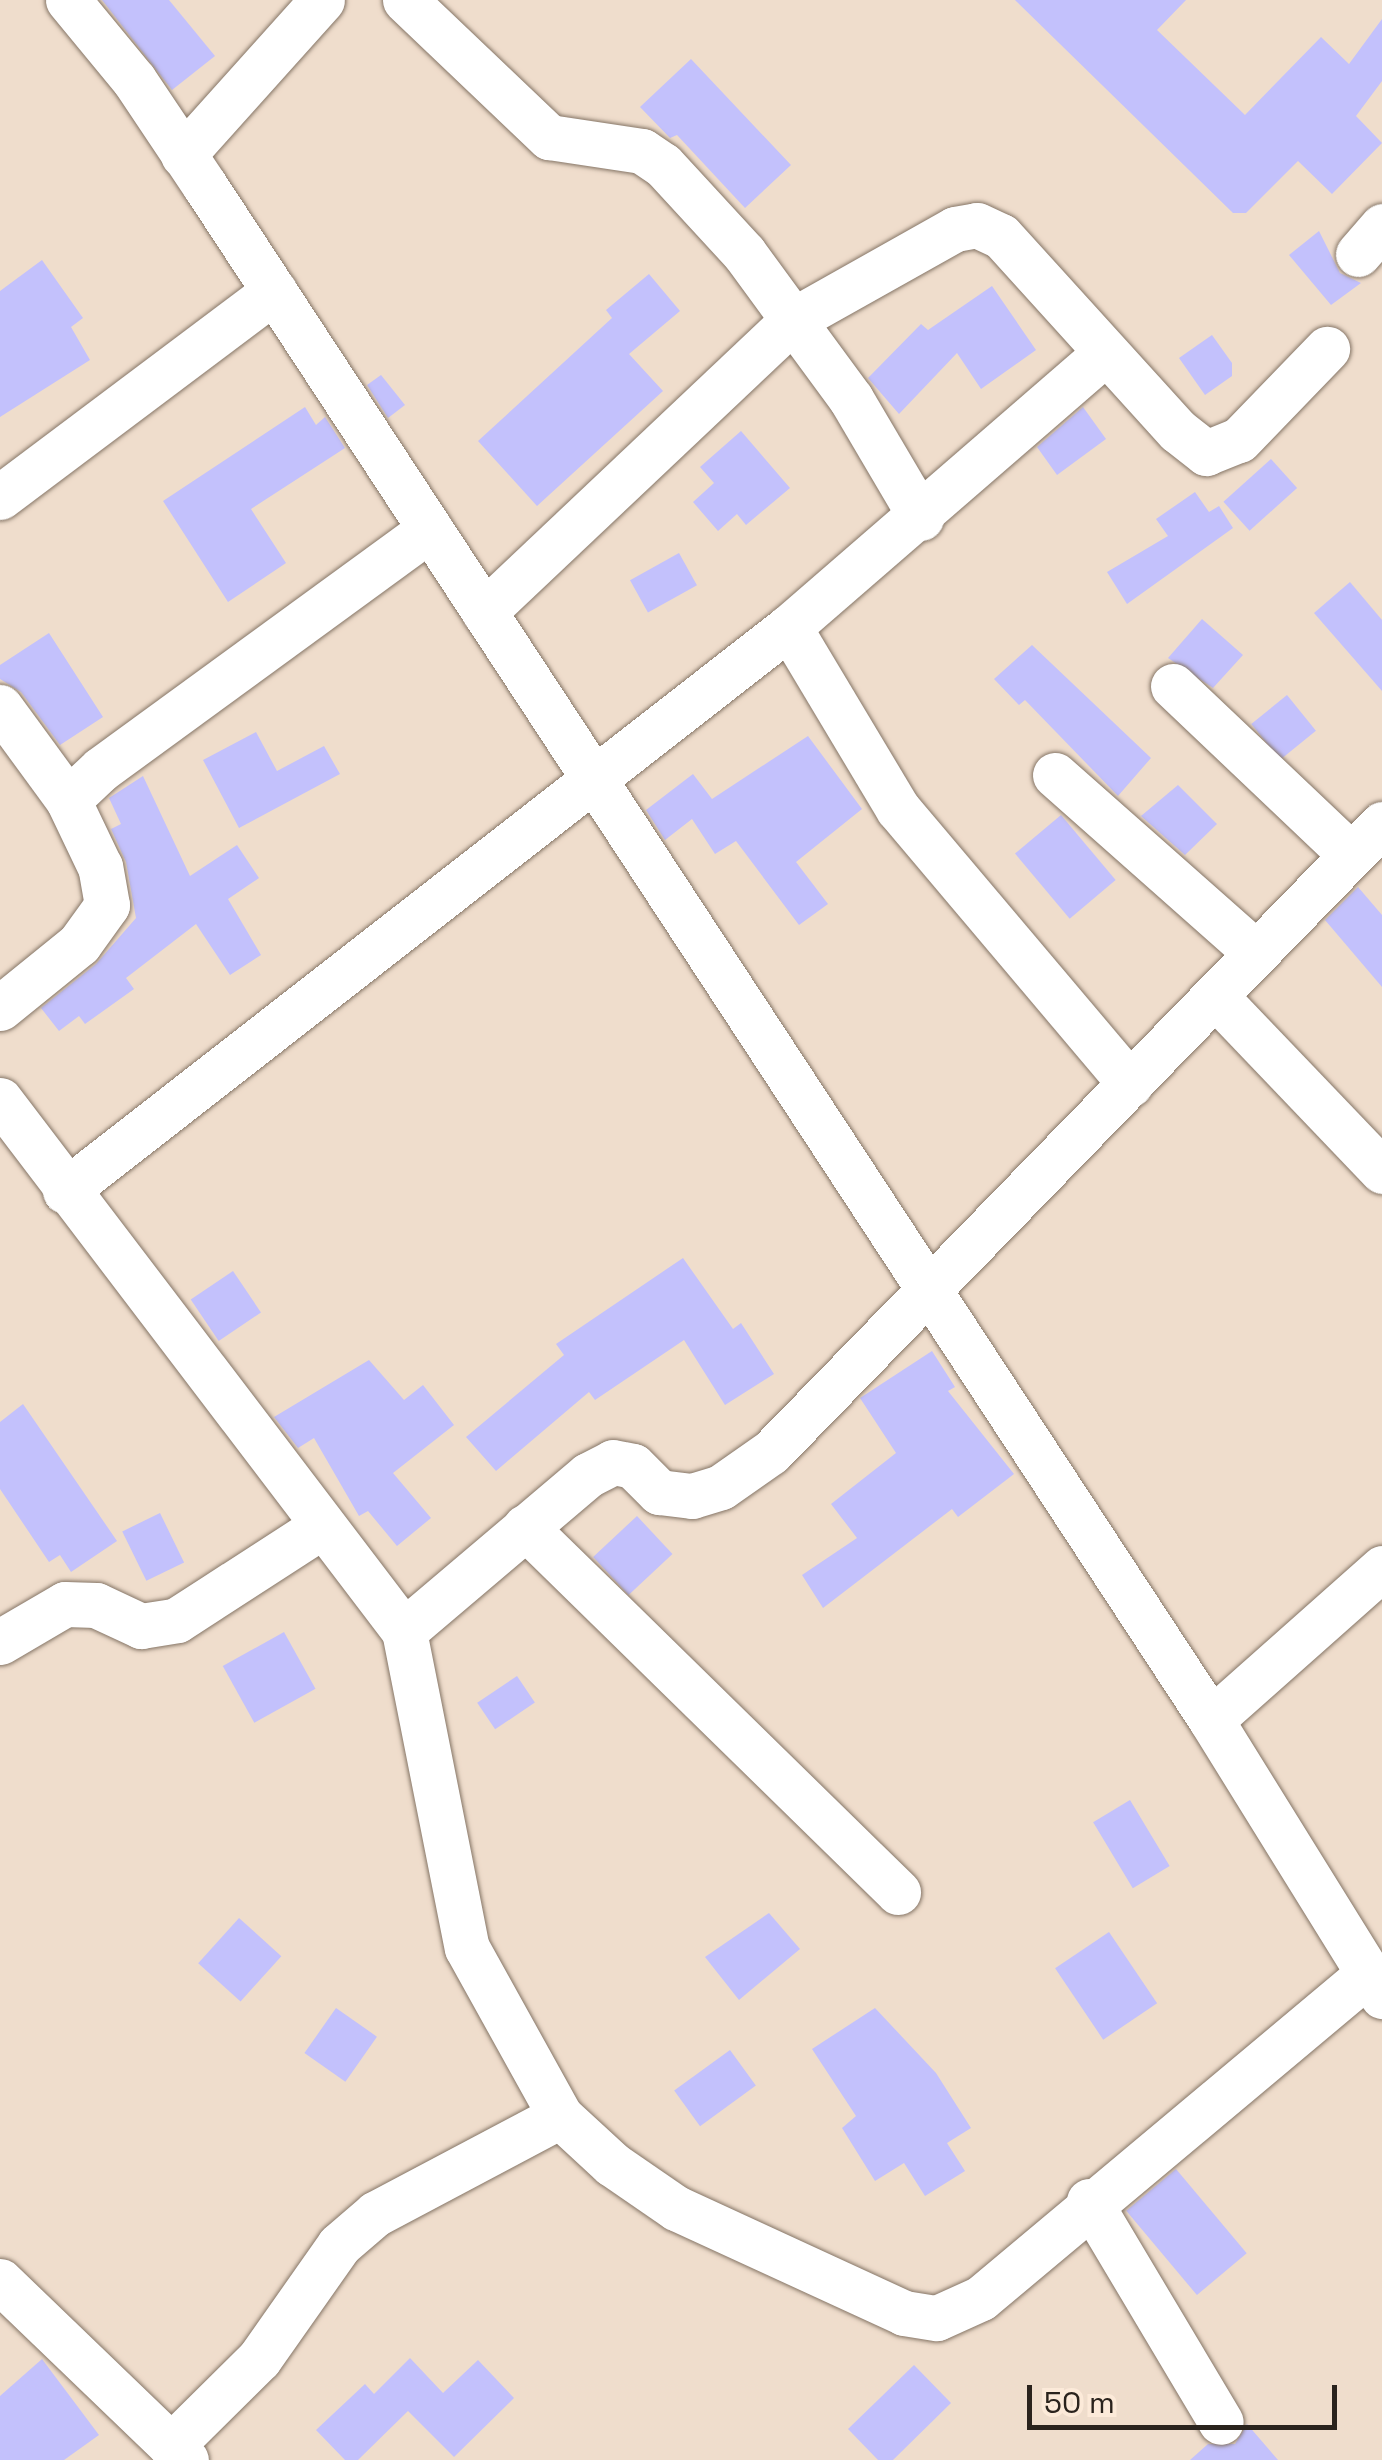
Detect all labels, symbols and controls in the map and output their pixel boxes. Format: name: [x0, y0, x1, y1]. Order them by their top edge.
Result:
scale bar: [1032, 2365, 1342, 2427]
text: 50 m: [1044, 2383, 1115, 2422]

